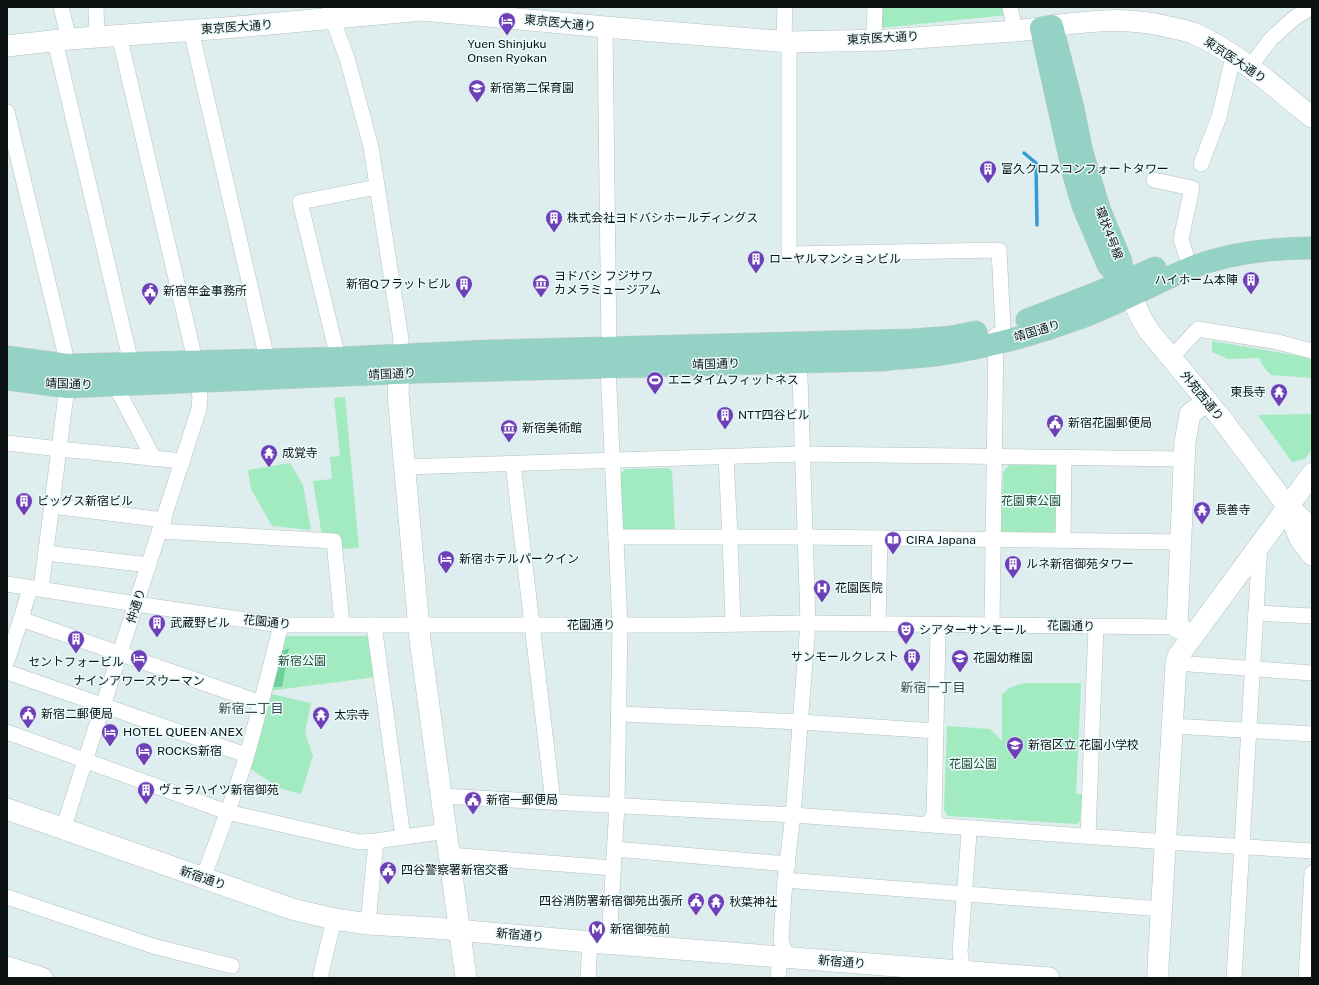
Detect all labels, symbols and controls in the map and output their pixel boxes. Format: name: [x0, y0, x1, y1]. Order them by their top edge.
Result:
hotel icon: Yuen Shinjuku Onsen Ryokan: [497, 11, 517, 36]
street label: 東京医大通り: [523, 12, 597, 34]
street label: 東京医大通り: [201, 18, 273, 36]
street label: 東京医大通り: [847, 29, 919, 47]
street label: 東京医大通り: [1201, 34, 1269, 86]
place label: Yuen Shinjuku Onsen Ryokan: [467, 37, 547, 65]
school or university icon: 新宿第二保育園: [467, 78, 487, 103]
place label: 新宿第二保育園: [490, 81, 574, 95]
building icon: 富久クロスコンフォートタワー: [978, 159, 998, 184]
place label: 富久クロスコンフォートタワー: [1001, 162, 1169, 176]
street label: 環状4号線: [1093, 205, 1125, 261]
building icon: 株式会社ヨドバシホールディングス: [544, 208, 564, 233]
place label: 株式会社ヨドバシホールディングス: [567, 211, 758, 225]
building icon: ローヤルマンションビル: [746, 249, 766, 274]
place label: ローヤルマンションビル: [769, 252, 901, 266]
place label: ヨドバシ フジサワ カメラミュージアム: [554, 269, 661, 297]
building icon: ハイホーム本陣: [1241, 270, 1261, 295]
museum icon: ヨドバシ フジサワ カメラミュージアム: [531, 273, 551, 298]
place label: ハイホーム本陣: [1155, 273, 1238, 287]
building icon: 新宿Qフラットビル: [454, 274, 474, 299]
place label: 新宿Qフラットビル: [346, 277, 451, 291]
public building icon: 新宿年金事務所: [140, 281, 160, 306]
place label: 新宿年金事務所: [163, 284, 247, 298]
street label: 靖国通り: [1012, 317, 1062, 345]
street label: 靖国通り: [692, 356, 740, 372]
street label: 靖国通り: [368, 366, 416, 382]
street label: 外苑西通り: [1178, 368, 1226, 424]
sports icon: エニタイムフィットネス: [645, 370, 665, 395]
place label: エニタイムフィットネス: [668, 373, 799, 387]
street label: 靖国通り: [45, 376, 93, 392]
temple icon: 東長寺: [1269, 382, 1289, 407]
place label: 東長寺: [1230, 385, 1266, 399]
building icon: NTT四谷ビル: [715, 405, 735, 430]
place label: NTT四谷ビル: [738, 408, 810, 422]
public building icon: 新宿花園郵便局: [1045, 413, 1065, 438]
place label: 新宿花園郵便局: [1068, 416, 1152, 430]
museum icon: 新宿美術館: [499, 418, 519, 443]
place label: 新宿美術館: [522, 421, 582, 435]
temple icon: 成覚寺: [259, 443, 279, 468]
place label: 成覚寺: [282, 446, 318, 460]
building icon: ビッグス新宿ビル: [14, 491, 34, 516]
place label: ビッグス新宿ビル: [37, 494, 133, 508]
park label: 花園東公園: [1001, 494, 1061, 508]
temple icon: 長善寺: [1192, 500, 1212, 525]
place label: 長善寺: [1215, 503, 1251, 517]
library icon: CIRA Japana: [883, 530, 903, 555]
place label: CIRA Japana: [906, 533, 976, 547]
hotel icon: 新宿ホテルパークイン: [436, 549, 456, 574]
place label: 新宿ホテルパークイン: [459, 552, 579, 566]
building icon: ルネ新宿御苑タワー: [1003, 554, 1023, 579]
place label: ルネ新宿御苑タワー: [1026, 557, 1134, 571]
hospital icon: 花園医院: [812, 578, 832, 603]
place label: 花園医院: [835, 581, 883, 595]
street label: 仲通り: [124, 587, 148, 625]
building icon: 武蔵野ビル: [147, 613, 167, 638]
street label: 花園通り: [242, 613, 292, 631]
place label: 武蔵野ビル: [170, 616, 230, 630]
street label: 花園通り: [567, 618, 615, 632]
street label: 花園通り: [1047, 619, 1095, 633]
theatre icon: シアターサンモール: [896, 620, 916, 645]
place label: シアターサンモール: [919, 623, 1027, 637]
building icon: セントフォービル: [66, 629, 86, 654]
building icon: サンモールクレスト: [902, 647, 922, 672]
hotel icon: ナインアワーズウーマン: [129, 648, 149, 673]
school or university icon: 花園幼稚園: [950, 648, 970, 673]
place label: サンモールクレスト: [791, 650, 899, 664]
place label: 花園幼稚園: [973, 651, 1033, 665]
park label: 新宿公園: [278, 654, 326, 668]
place label: セントフォービル: [28, 655, 124, 669]
place label: ナインアワーズウーマン: [73, 674, 205, 688]
district label: 新宿一丁目: [900, 680, 966, 695]
district label: 新宿二丁目: [218, 701, 284, 716]
public building icon: 新宿二郵便局: [18, 704, 38, 729]
temple icon: 太宗寺: [311, 705, 331, 730]
place label: 新宿二郵便局: [41, 707, 113, 721]
place label: 太宗寺: [334, 708, 370, 722]
hotel icon: HOTEL QUEEN ANEX: [100, 722, 120, 747]
place label: HOTEL QUEEN ANEX: [123, 725, 243, 739]
school or university icon: 新宿区立 花園小学校: [1005, 735, 1025, 760]
place label: 新宿区立 花園小学校: [1028, 738, 1139, 752]
hotel icon: ROCKS新宿: [134, 741, 154, 766]
place label: ROCKS新宿: [157, 744, 222, 758]
park label: 花園公園: [949, 757, 997, 771]
building icon: ヴェラハイツ新宿御苑: [136, 780, 156, 805]
place label: ヴェラハイツ新宿御苑: [159, 783, 279, 797]
public building icon: 新宿一郵便局: [463, 790, 483, 815]
place label: 新宿一郵便局: [486, 793, 558, 807]
public building icon: 四谷警察署新宿交番: [378, 860, 398, 885]
place label: 四谷警察署新宿交番: [401, 863, 509, 877]
street label: 新宿通り: [178, 864, 228, 892]
public building icon: 四谷消防署新宿御苑出張所: [686, 891, 706, 916]
temple icon: 秋葉神社: [706, 892, 726, 917]
place label: 四谷消防署新宿御苑出張所: [539, 894, 683, 908]
place label: 秋葉神社: [729, 895, 777, 909]
metro station icon: 新宿御苑前: [587, 919, 607, 944]
place label: 新宿御苑前: [610, 922, 670, 936]
street label: 新宿通り: [495, 926, 545, 944]
street label: 新宿通り: [817, 953, 867, 971]

